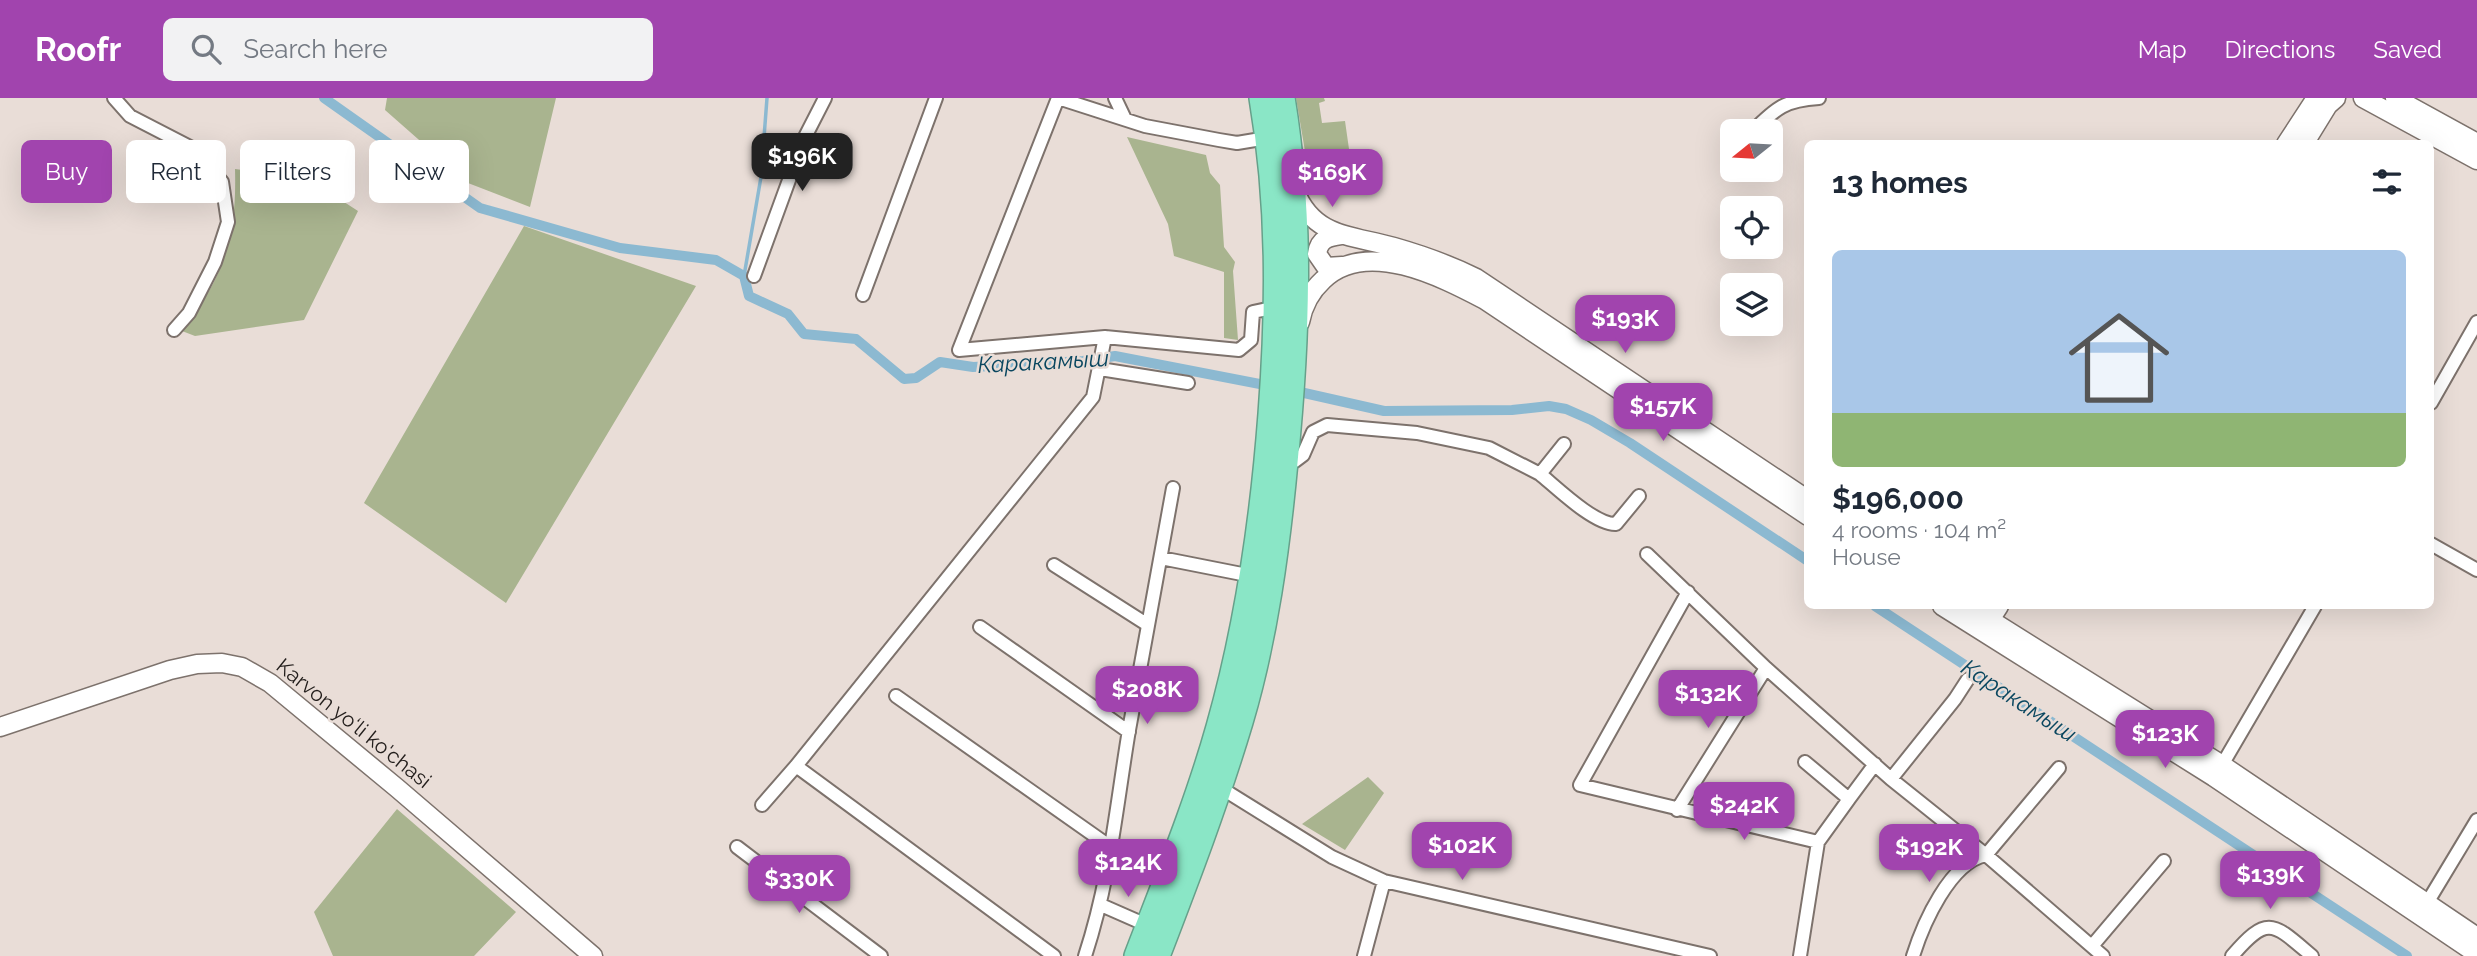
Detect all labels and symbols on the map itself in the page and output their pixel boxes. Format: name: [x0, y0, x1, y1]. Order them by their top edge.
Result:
north arrow: [1720, 119, 1783, 182]
pin: $196K: [753, 134, 851, 193]
pin: $169K: [1283, 150, 1381, 209]
pin: $193K: [1576, 296, 1674, 355]
water label: Каракамыш: [977, 344, 1109, 378]
pin: $157K: [1614, 384, 1712, 443]
street label: Karvon yo‘li ko'chasi: [272, 653, 436, 793]
water label: Каракамыш: [1957, 653, 2081, 747]
pin: $208K: [1098, 666, 1196, 726]
pin: $132K: [1659, 670, 1757, 730]
pin: $123K: [2116, 710, 2214, 770]
pin: $242K: [1695, 782, 1793, 842]
pin: $102K: [1413, 822, 1511, 882]
pin: $192K: [1880, 824, 1978, 884]
pin: $124K: [1079, 840, 1177, 899]
pin: $139K: [2221, 852, 2319, 911]
pin: $330K: [750, 856, 848, 915]

